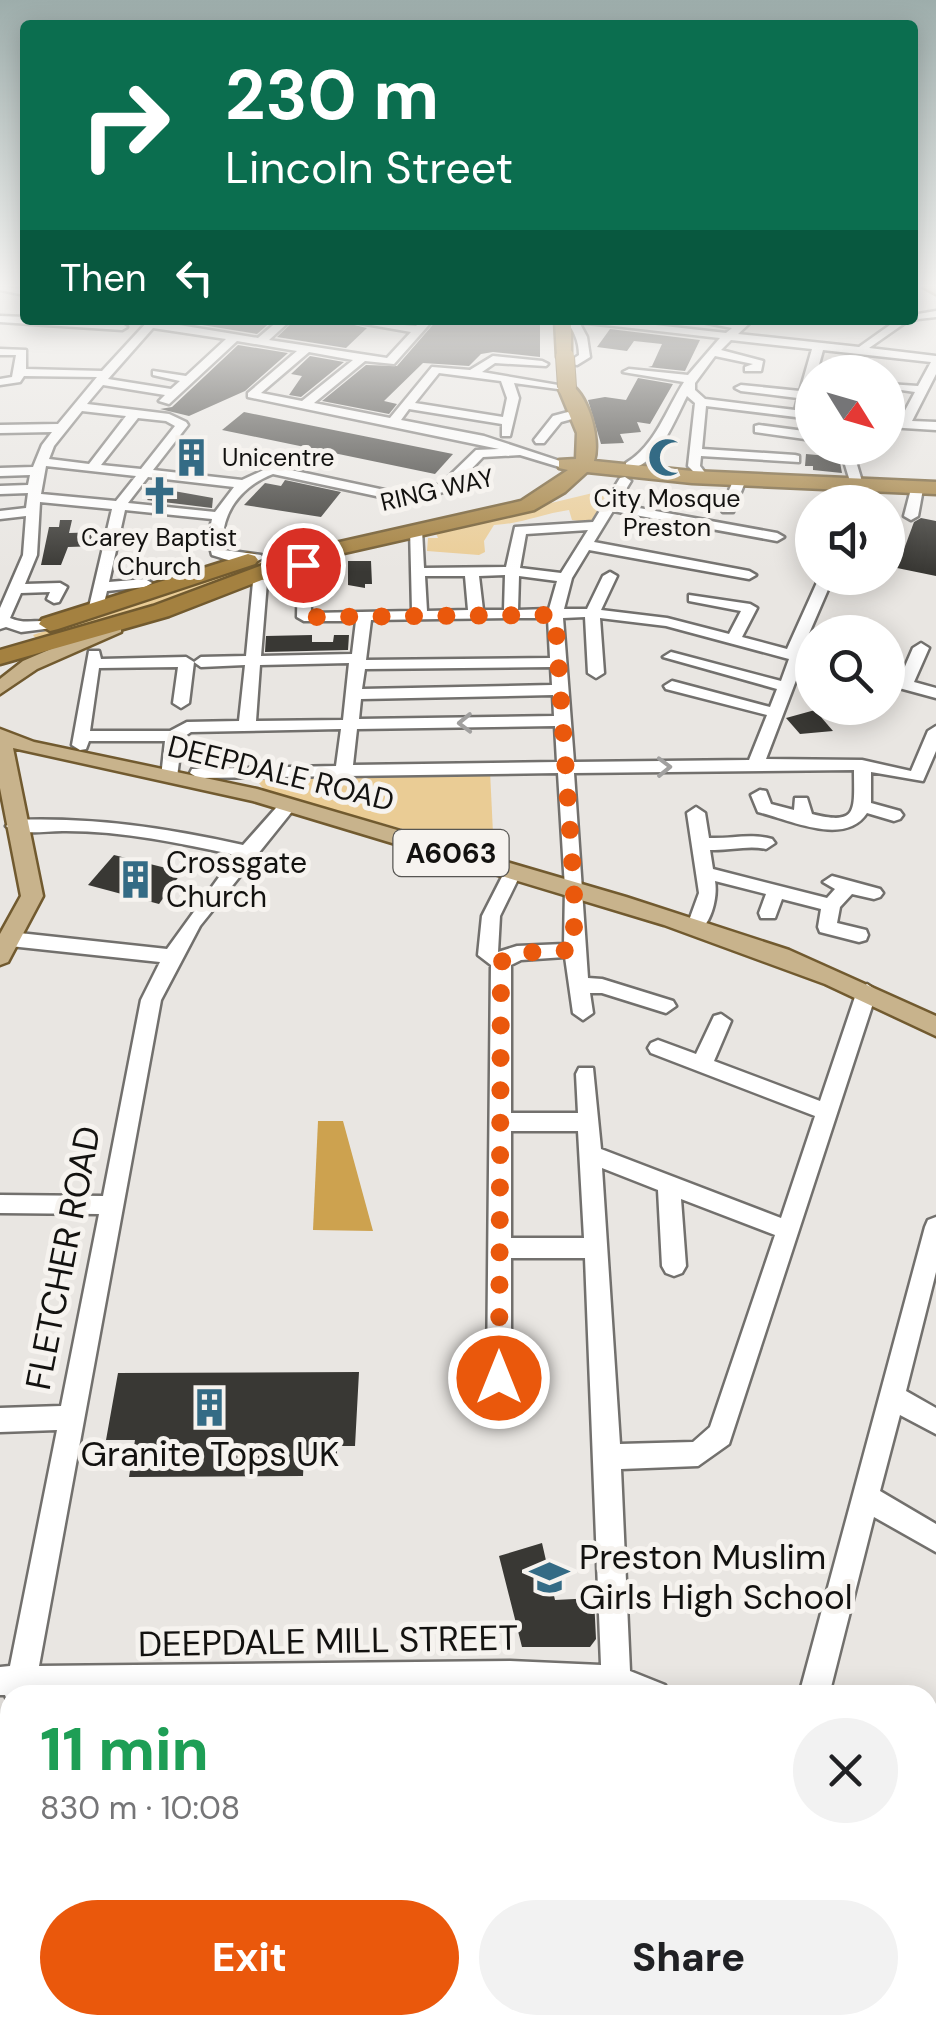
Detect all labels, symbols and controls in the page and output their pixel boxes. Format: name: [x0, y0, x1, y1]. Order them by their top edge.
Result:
text: 230 m: [225, 50, 439, 141]
icon: right: [60, 60, 190, 190]
text: Lincoln Street: [225, 138, 513, 197]
icon: left: [167, 250, 222, 305]
text: Then: [60, 253, 147, 303]
north arrow: [795, 355, 905, 465]
map controls: [795, 355, 905, 725]
building icon: Unicentre: [171, 436, 213, 478]
mosque icon: City Mosque Preston: [646, 436, 688, 478]
place label: Unicentre: [222, 441, 334, 474]
street label: RING WAY: [377, 461, 497, 519]
church icon: Carey Baptist Church: [138, 475, 180, 517]
place label: City Mosque Preston: [594, 482, 740, 544]
button: sound: [795, 485, 905, 595]
place label: Carey Baptist Church: [81, 521, 237, 583]
pin: [261, 523, 346, 608]
icon: arrive: [276, 538, 331, 593]
button: search: [795, 615, 905, 725]
one-way arrow: [457, 713, 473, 734]
street label: DEEPDALE ROAD: [164, 726, 398, 820]
one-way arrow: [656, 756, 672, 778]
road number: A6063: [394, 830, 508, 876]
place label: Crossgate Church: [166, 843, 307, 916]
building icon: Crossgate Church: [115, 858, 157, 900]
street label: FLETCHER ROAD: [15, 1122, 111, 1394]
position arrow: [447, 1326, 551, 1430]
building icon: Granite Tops UK: [189, 1386, 231, 1428]
place label: Granite Tops UK: [81, 1431, 339, 1477]
place label: Preston Muslim Girls High School: [579, 1534, 853, 1620]
school or university icon: Preston Muslim Girls High School: [528, 1556, 570, 1598]
street label: DEEPDALE MILL STREET: [138, 1615, 518, 1667]
text: 11 min: [40, 1710, 209, 1789]
button: close: [793, 1718, 898, 1823]
text: 830 m · 10:08: [40, 1787, 240, 1829]
button: Exit: [40, 1900, 459, 2015]
button: Share: [479, 1900, 898, 2015]

